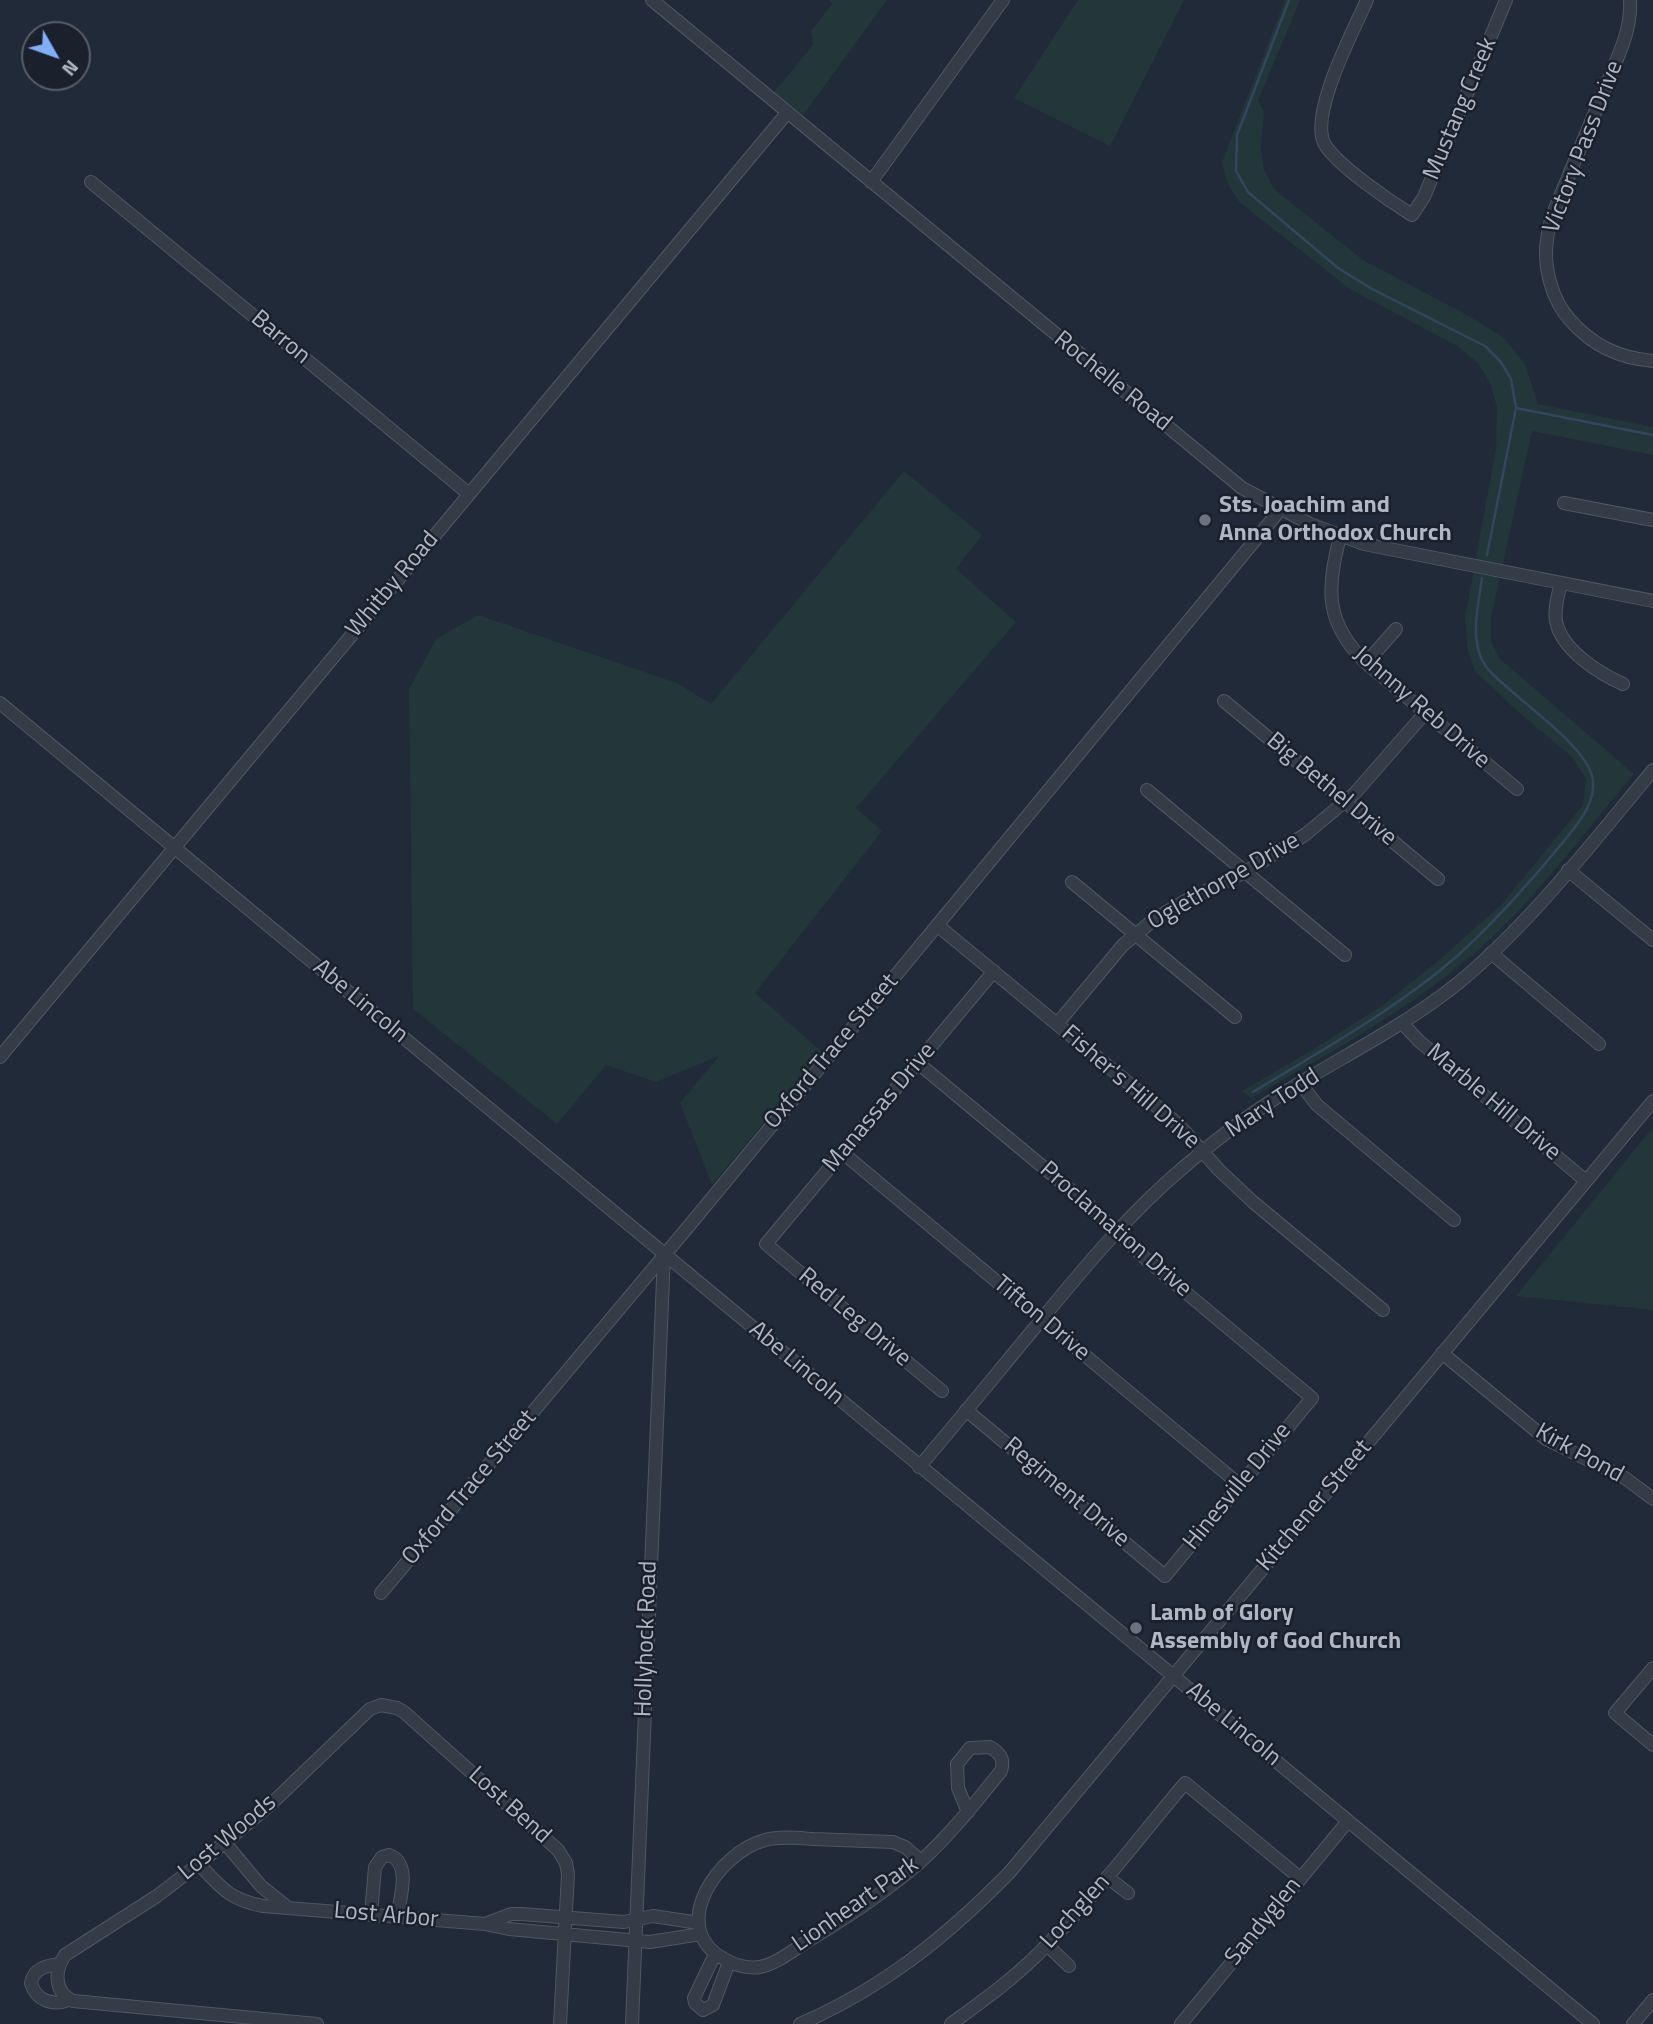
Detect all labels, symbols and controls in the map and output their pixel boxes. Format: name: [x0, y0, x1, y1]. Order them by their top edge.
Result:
north arrow: [21, 21, 91, 91]
street label: Mustang Creek: [1418, 34, 1504, 184]
text: N: [56, 54, 86, 83]
street label: Victory Pass Drive: [1538, 57, 1630, 237]
street label: Barron: [244, 305, 316, 371]
street label: Rochelle Road: [1047, 326, 1177, 438]
place label: Sts. Joachim and Anna Orthodox Church: [1219, 492, 1452, 548]
marker: Sts. Joachim and Anna Orthodox Church: [1197, 512, 1213, 528]
street label: Whitby Road: [340, 526, 446, 644]
street label: Johnny Reb Drive: [1347, 641, 1495, 775]
street label: Big Bethel Drive: [1260, 727, 1402, 853]
street label: Oglethorpe Drive: [1143, 827, 1305, 937]
street label: Abe Lincoln: [307, 954, 413, 1050]
street label: Oxford Trace Street: [759, 969, 905, 1135]
street label: Fisher's Hill Drive: [1055, 1020, 1205, 1156]
street label: Manassas Drive: [817, 1037, 943, 1179]
street label: Marble Hill Drive: [1420, 1038, 1566, 1168]
street label: Mary Todd: [1221, 1063, 1325, 1145]
street label: Proclamation Drive: [1033, 1156, 1197, 1304]
street label: Red Leg Drive: [792, 1263, 916, 1373]
street label: Tifton Drive: [987, 1270, 1095, 1368]
street label: Abe Lincoln: [743, 1316, 849, 1412]
street label: Oxford Trace Street: [397, 1405, 543, 1571]
street label: Hinesville Drive: [1178, 1418, 1298, 1556]
street label: Kirk Pond: [1530, 1418, 1628, 1490]
street label: Regiment Drive: [997, 1432, 1135, 1554]
street label: Kitchener Street: [1251, 1434, 1379, 1578]
street label: Hollyhock Road: [630, 1560, 664, 1718]
place label: Lamb of Glory Assembly of God Church: [1150, 1600, 1401, 1656]
marker: Lamb of Glory Assembly of God Church: [1128, 1620, 1144, 1636]
street label: Abe Lincoln: [1180, 1677, 1286, 1773]
street label: Lost Bend: [462, 1761, 556, 1851]
street label: Lost Woods: [173, 1789, 283, 1887]
street label: Lionheart Park: [787, 1851, 925, 1959]
street label: Lochglen: [1035, 1869, 1117, 1955]
street label: Sandyglen: [1220, 1872, 1308, 1972]
street label: Lost Arbor: [332, 1897, 440, 1935]

